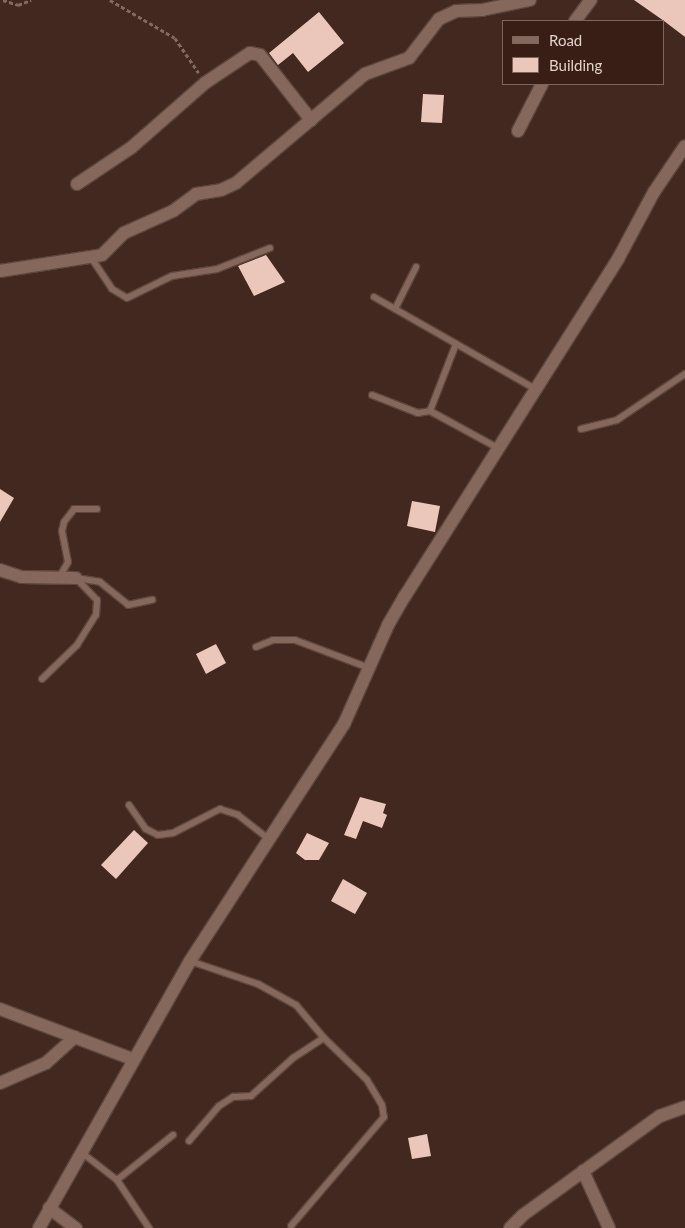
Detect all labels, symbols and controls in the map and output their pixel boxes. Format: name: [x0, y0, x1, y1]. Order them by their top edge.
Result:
legend: [502, 20, 665, 85]
text: Road: [549, 31, 582, 49]
text: Building: [549, 56, 602, 74]

